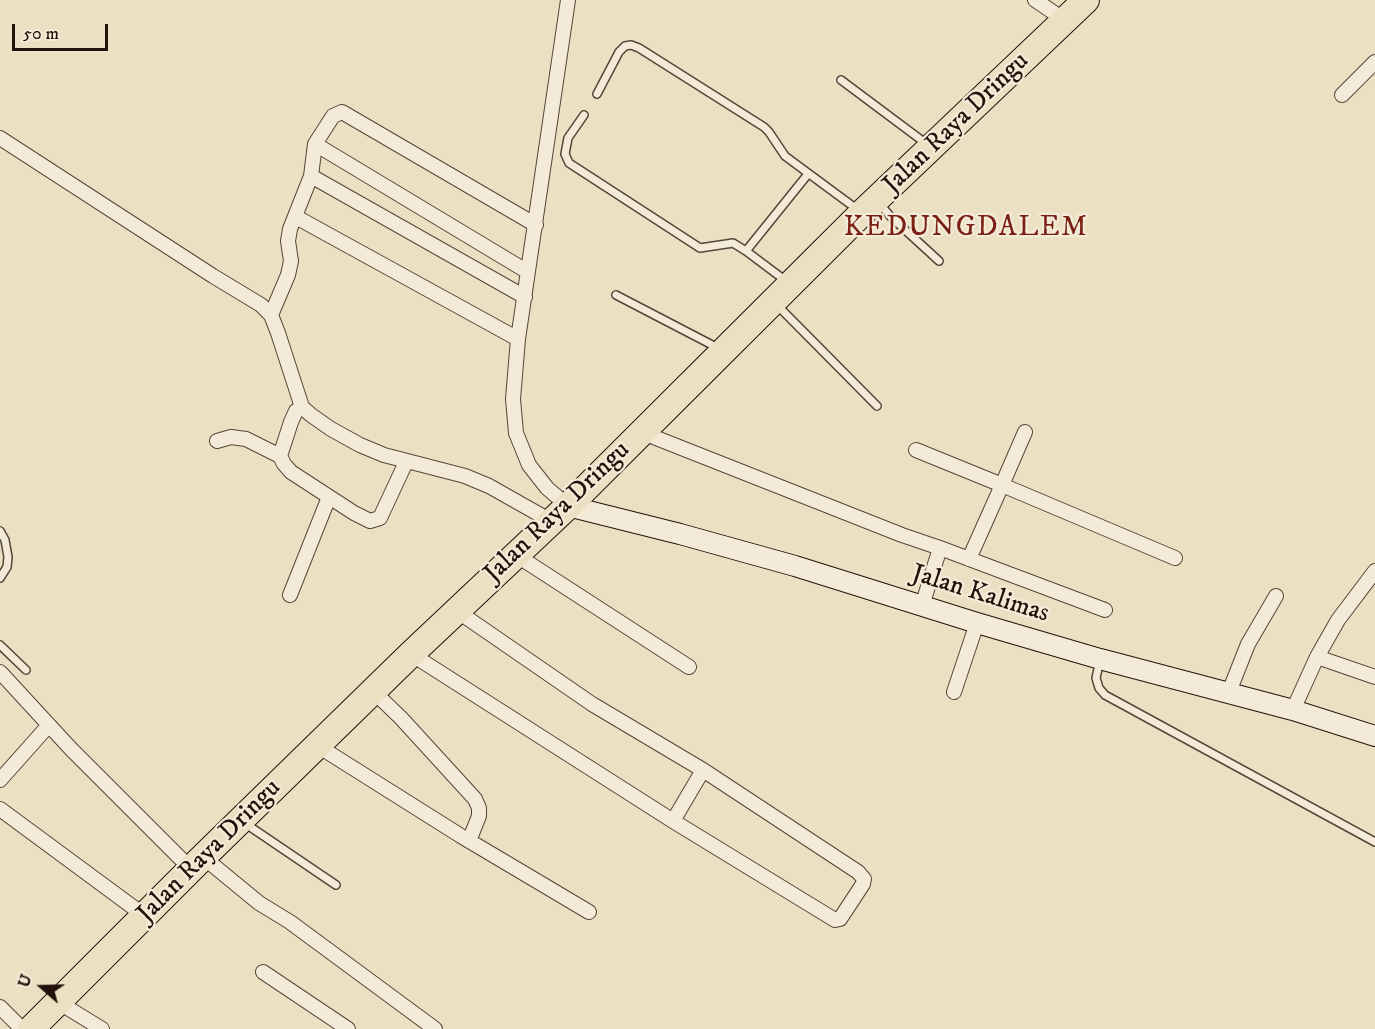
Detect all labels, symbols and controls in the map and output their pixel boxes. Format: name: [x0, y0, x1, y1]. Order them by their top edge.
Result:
scale bar: [15, 12, 111, 50]
text: 50 m: [23, 23, 59, 45]
street label: Jalan Raya Dringu: [878, 47, 1036, 201]
district label: KEDUNGDALEM: [844, 212, 1088, 246]
street label: Jalan Raya Dringu: [479, 436, 637, 590]
street label: Jalan Kalimas: [908, 559, 1052, 631]
street label: Jalan Raya Dringu: [132, 774, 288, 930]
north arrow: [12, 957, 72, 1017]
text: U: [14, 972, 37, 990]

